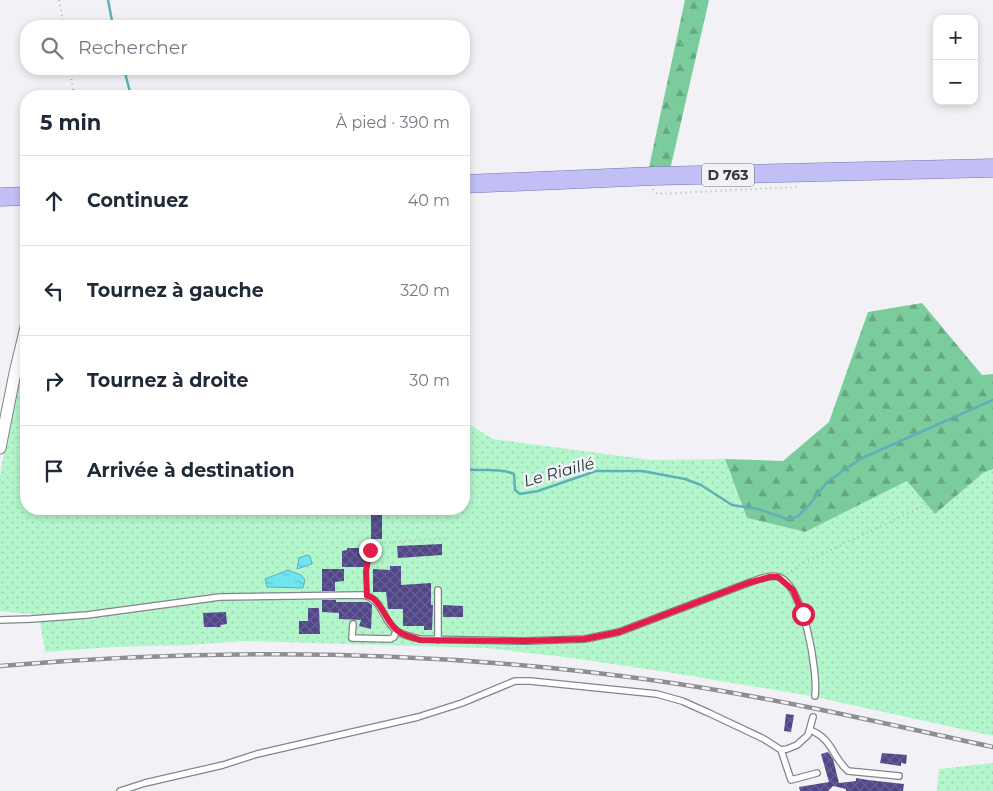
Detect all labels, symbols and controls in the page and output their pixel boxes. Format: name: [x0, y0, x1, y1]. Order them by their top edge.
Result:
map controls: [933, 15, 978, 105]
button: +: [933, 15, 978, 60]
search box: [20, 20, 470, 75]
icon: search: [38, 34, 66, 62]
text: Rechercher: [78, 36, 188, 59]
button: −: [933, 60, 978, 105]
text: 5 min: [40, 110, 101, 135]
text: À pied · 390 m: [336, 113, 450, 132]
road number: D 763: [702, 164, 754, 186]
icon: ahead: [40, 187, 68, 215]
text: Continuez: [87, 189, 188, 212]
text: 40 m: [408, 191, 450, 210]
icon: left: [40, 277, 68, 305]
text: Tournez à gauche: [87, 279, 264, 302]
text: 320 m: [400, 281, 450, 300]
icon: right: [40, 367, 68, 395]
text: Tournez à droite: [87, 369, 248, 392]
text: 30 m: [409, 371, 450, 390]
water label: Le Riaillé: [522, 453, 596, 491]
icon: arrive: [40, 457, 68, 485]
text: Arrivée à destination: [87, 459, 295, 482]
route end: [359, 539, 382, 562]
route start: [792, 603, 815, 626]

